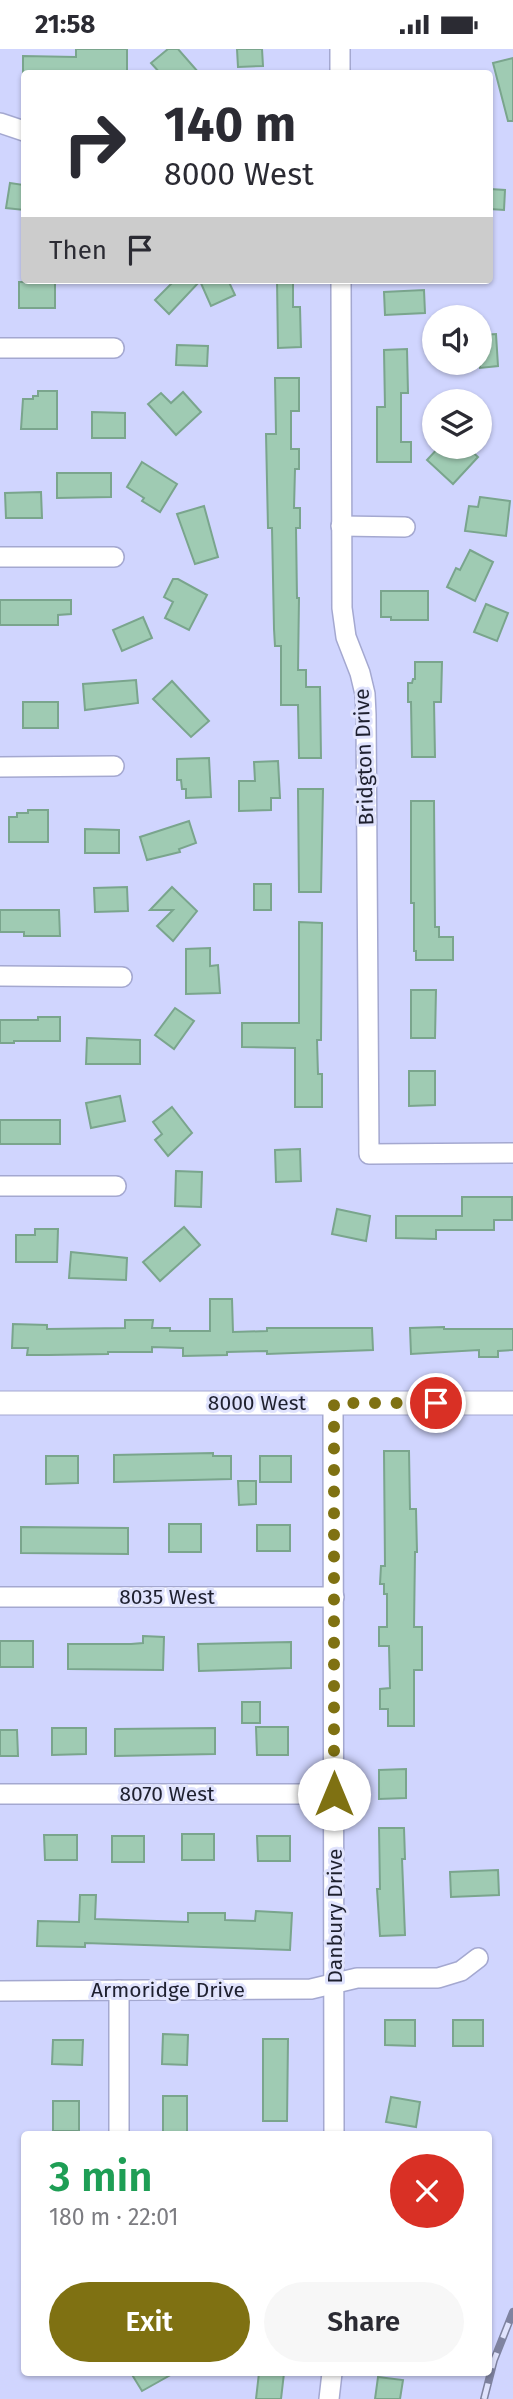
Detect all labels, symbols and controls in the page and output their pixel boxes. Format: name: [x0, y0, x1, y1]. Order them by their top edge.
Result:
text: 21:58: [35, 9, 95, 40]
text: 140 m: [164, 95, 296, 154]
icon: right: [49, 98, 140, 189]
text: 8000 West: [164, 155, 314, 193]
icon: arrive: [121, 231, 159, 269]
text: Then: [49, 235, 107, 266]
map controls: [422, 305, 492, 459]
button: sound: [422, 305, 492, 375]
button: layers: [422, 389, 492, 459]
street label: Bridgton Drive: [349, 688, 379, 826]
pin: [406, 1373, 466, 1433]
icon: arrive: [417, 1384, 455, 1422]
street label: 8000 West: [208, 1390, 307, 1416]
street label: 8035 West: [119, 1584, 215, 1610]
position arrow: [297, 1757, 371, 1831]
street label: 8070 West: [119, 1781, 215, 1807]
street label: Danbury Drive: [322, 1849, 348, 1984]
street label: Armoridge Drive: [91, 1977, 245, 2003]
text: 3 min: [49, 2152, 153, 2202]
button: close: [390, 2154, 464, 2228]
text: 180 m · 22:01: [49, 2203, 179, 2231]
button: Exit: [49, 2282, 250, 2362]
button: Share: [264, 2282, 464, 2362]

